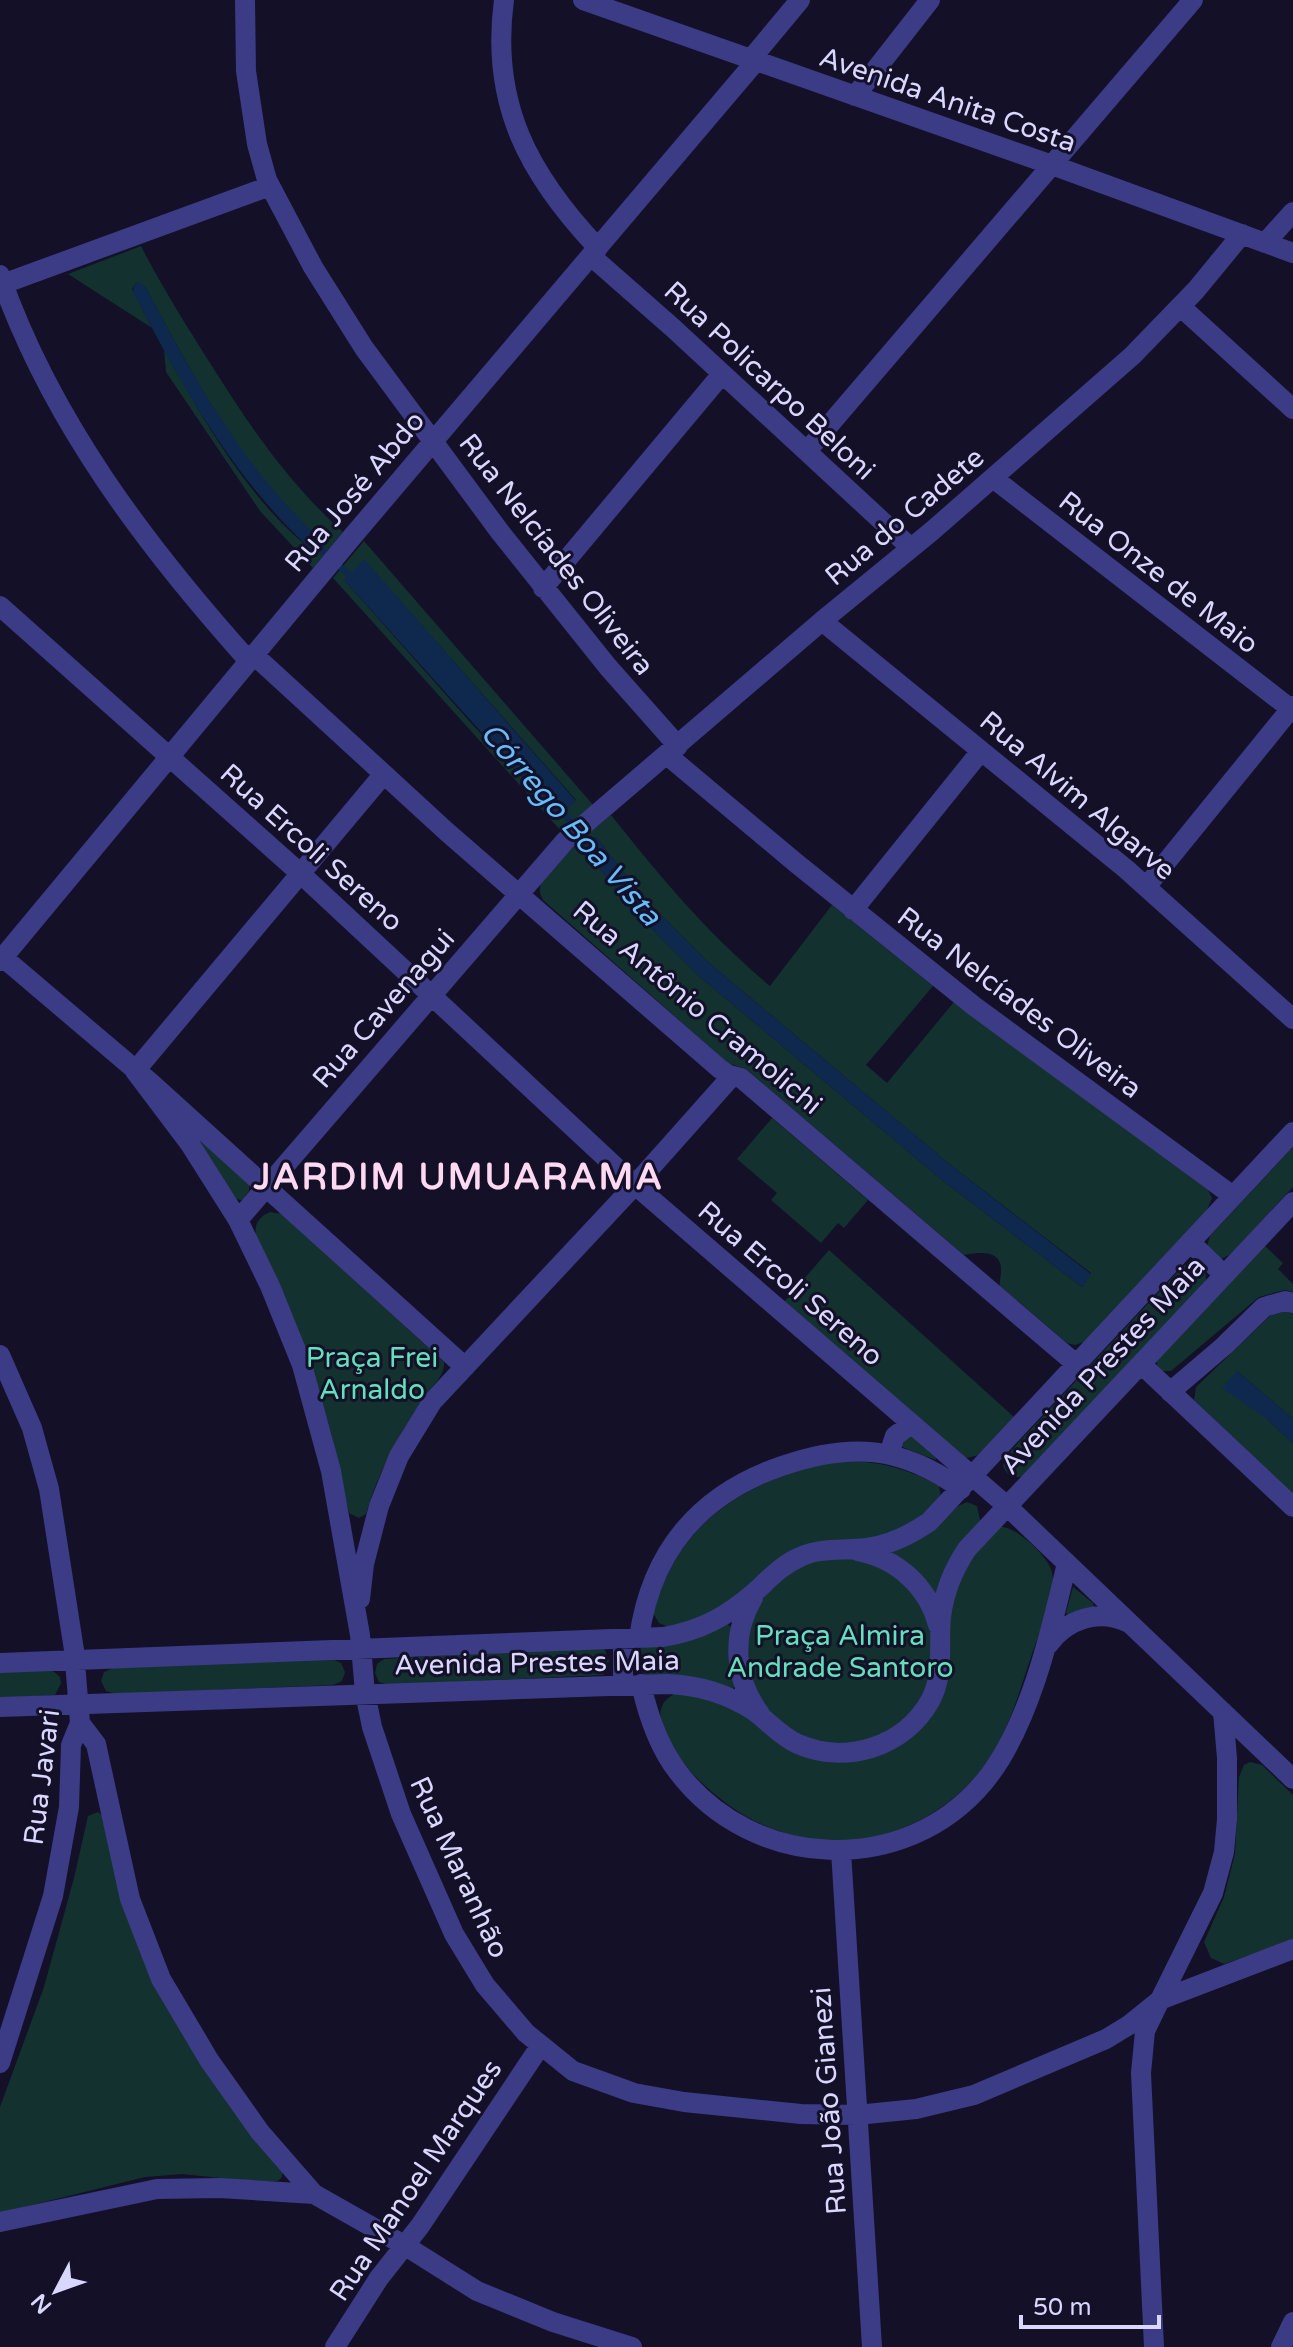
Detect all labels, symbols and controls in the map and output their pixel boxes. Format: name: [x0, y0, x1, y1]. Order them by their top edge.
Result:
street label: Avenida Anita Costa: [815, 40, 1081, 160]
street label: Rua Policarpo Beloni: [657, 274, 882, 487]
street label: Rua José Abdo: [278, 404, 432, 579]
street label: Rua Nelcíades Oliveira: [451, 427, 661, 682]
street label: Rua do Cadete: [818, 440, 991, 593]
street label: Rua Onze de Maio: [1052, 484, 1265, 661]
street label: Rua Alvim Algarve: [973, 704, 1182, 887]
water label: Córrego Boa Vista: [472, 715, 670, 934]
street label: Rua Ercoli Sereno: [213, 757, 410, 939]
street label: Rua Antônio Cramolichi: [566, 894, 829, 1122]
street label: Rua Nelcíades Oliveira: [891, 900, 1148, 1106]
street label: Rua Cavenagui: [305, 922, 462, 1095]
district label: JARDIM UMUARAMA: [253, 1156, 664, 1199]
street label: Rua Ercoli Sereno: [691, 1194, 890, 1373]
street label: Avenida Prestes Maia: [993, 1250, 1213, 1482]
park label: Praça Frei Arnaldo: [306, 1341, 438, 1407]
park label: Praça Almira Andrade Santoro: [726, 1619, 954, 1685]
street label: Avenida Prestes Maia: [394, 1644, 680, 1682]
street label: Rua Javari: [17, 1707, 67, 1847]
street label: Rua Maranhão: [402, 1771, 516, 1963]
street label: Rua João Gianezi: [804, 1986, 854, 2216]
street label: Rua Manoel Marques: [322, 2053, 509, 2308]
north arrow: [16, 2251, 96, 2331]
scale bar: [1021, 2279, 1159, 2329]
text: N: [26, 2288, 57, 2319]
text: 50 m: [1033, 2293, 1091, 2322]

